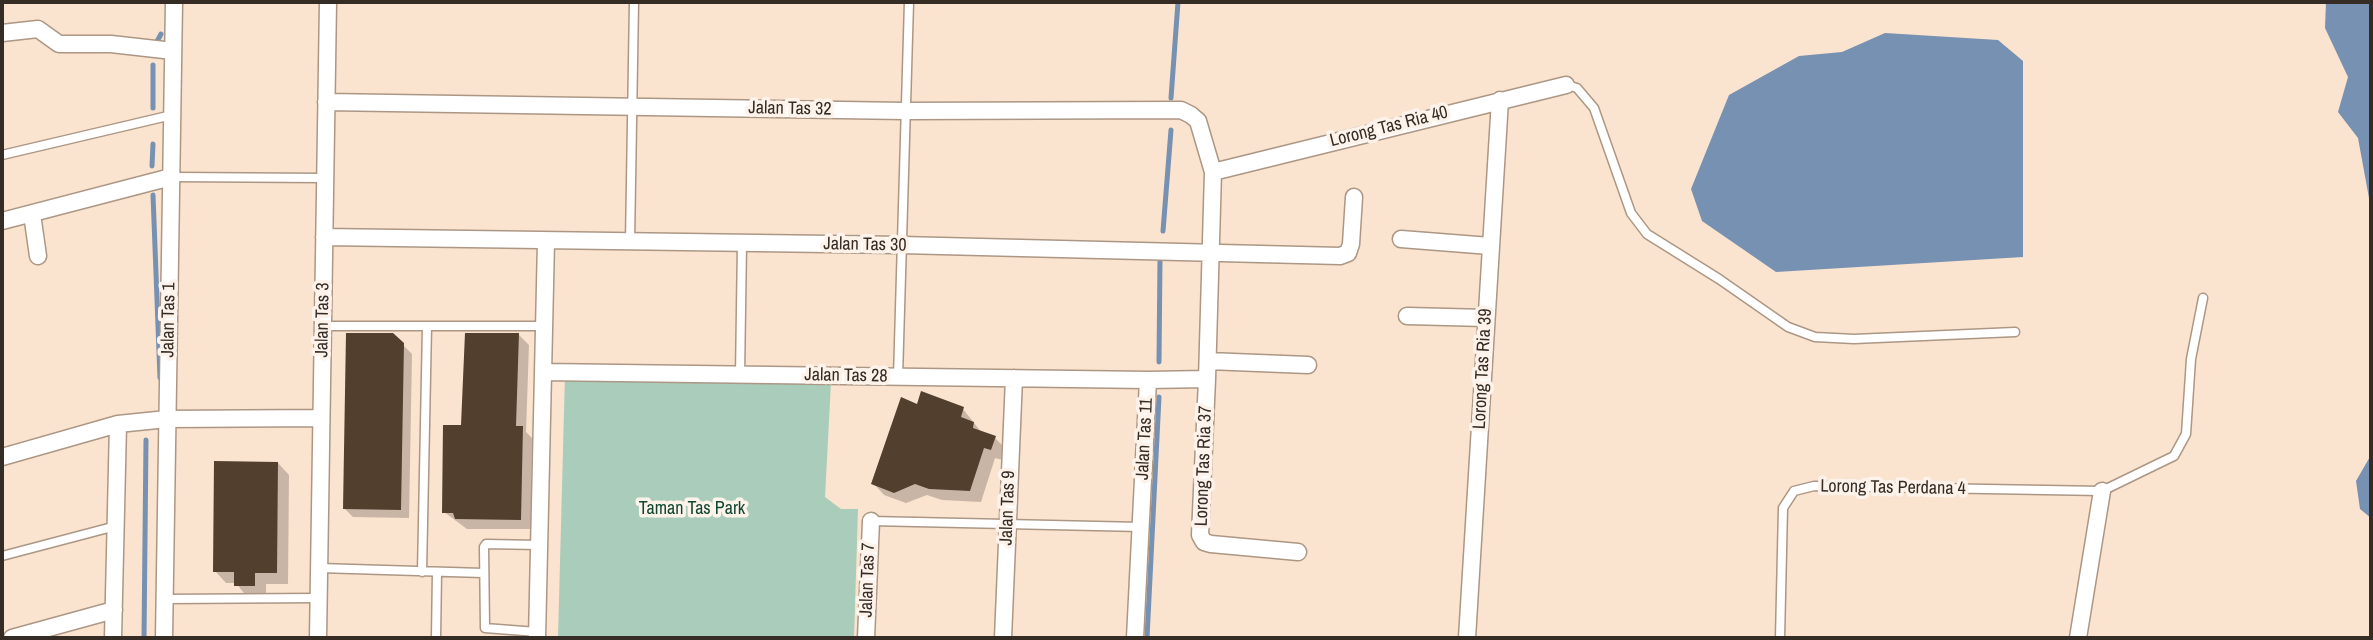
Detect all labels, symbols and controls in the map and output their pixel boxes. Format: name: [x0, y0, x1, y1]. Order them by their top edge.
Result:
street label: Jalan Tas 32: [748, 97, 832, 121]
street label: Lorong Tas Ria 40: [1328, 102, 1450, 152]
street label: Jalan Tas 30: [823, 233, 907, 257]
street label: Jalan Tas 1: [158, 282, 180, 358]
street label: Jalan Tas 3: [312, 282, 334, 358]
street label: Lorong Tas Ria 39: [1469, 308, 1497, 430]
street label: Jalan Tas 28: [804, 364, 888, 388]
street label: Jalan Tas 11: [1132, 397, 1158, 481]
street label: Lorong Tas Ria 37: [1191, 405, 1217, 527]
street label: Jalan Tas 9: [996, 470, 1020, 546]
street label: Lorong Tas Perdana 4: [1820, 476, 1966, 500]
park label: Taman Tas Park: [639, 498, 745, 520]
street label: Jalan Tas 7: [856, 542, 880, 618]

